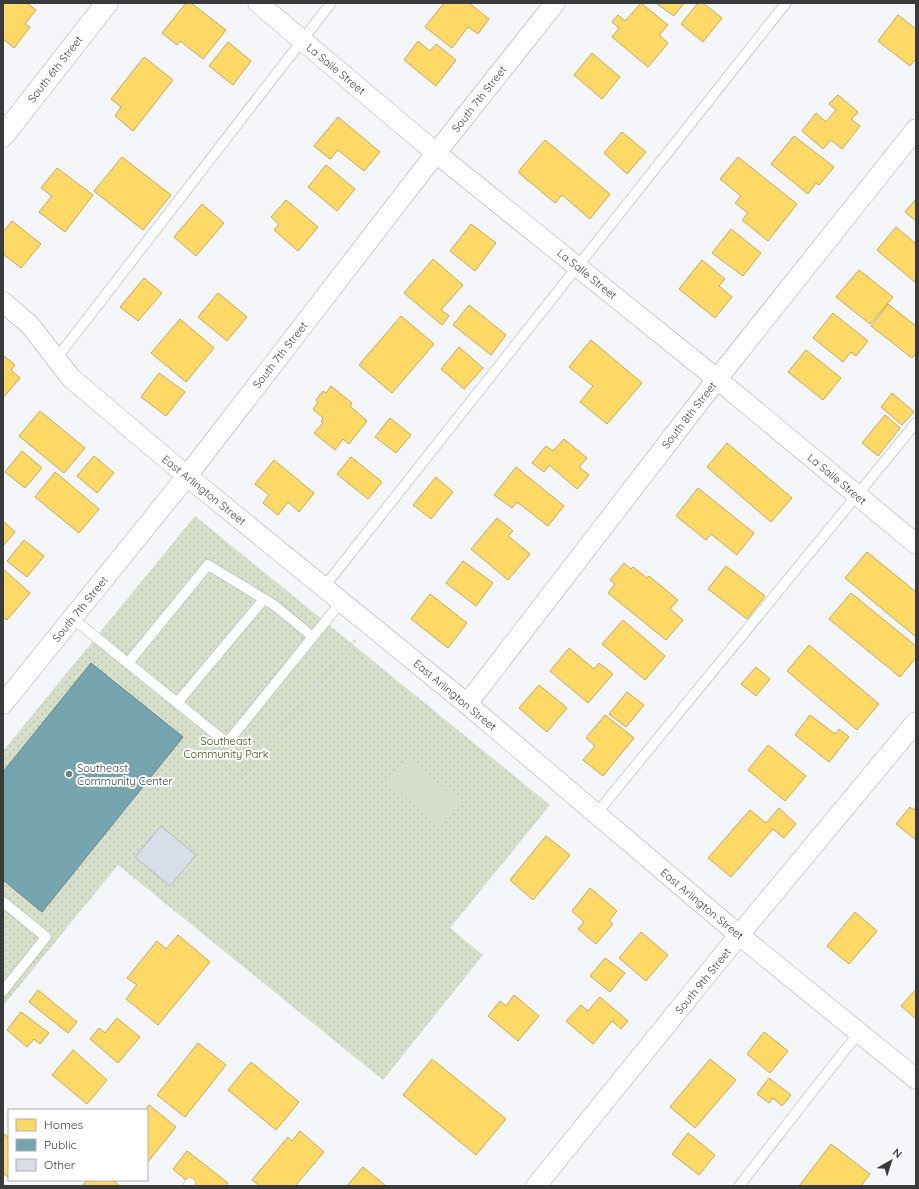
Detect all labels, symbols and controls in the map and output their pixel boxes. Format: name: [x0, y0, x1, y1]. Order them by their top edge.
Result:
street label: South 6th Street: [25, 33, 86, 105]
street label: La Salle Street: [304, 40, 369, 98]
street label: South 7th Street: [449, 63, 510, 135]
street label: La Salle Street: [554, 246, 620, 302]
street label: South 7th Street: [250, 319, 311, 391]
street label: South 8th Street: [659, 379, 720, 451]
street label: La Salle Street: [805, 450, 870, 508]
street label: East Arlington Street: [159, 452, 249, 528]
street label: South 7th Street: [49, 573, 111, 645]
street label: East Arlington Street: [411, 656, 500, 734]
park label: Southeast Community Park: [183, 734, 269, 761]
place label: Southeast Community Center: [77, 761, 173, 788]
marker: Southeast Community Center: [64, 769, 74, 779]
street label: East Arlington Street: [658, 865, 747, 943]
street label: South 9th Street: [672, 945, 734, 1017]
legend: [8, 1109, 148, 1181]
text: Homes: [44, 1117, 84, 1132]
text: Public: [44, 1137, 77, 1152]
north arrow: [871, 1141, 911, 1181]
text: N: [890, 1145, 905, 1161]
text: Other: [44, 1157, 76, 1172]

